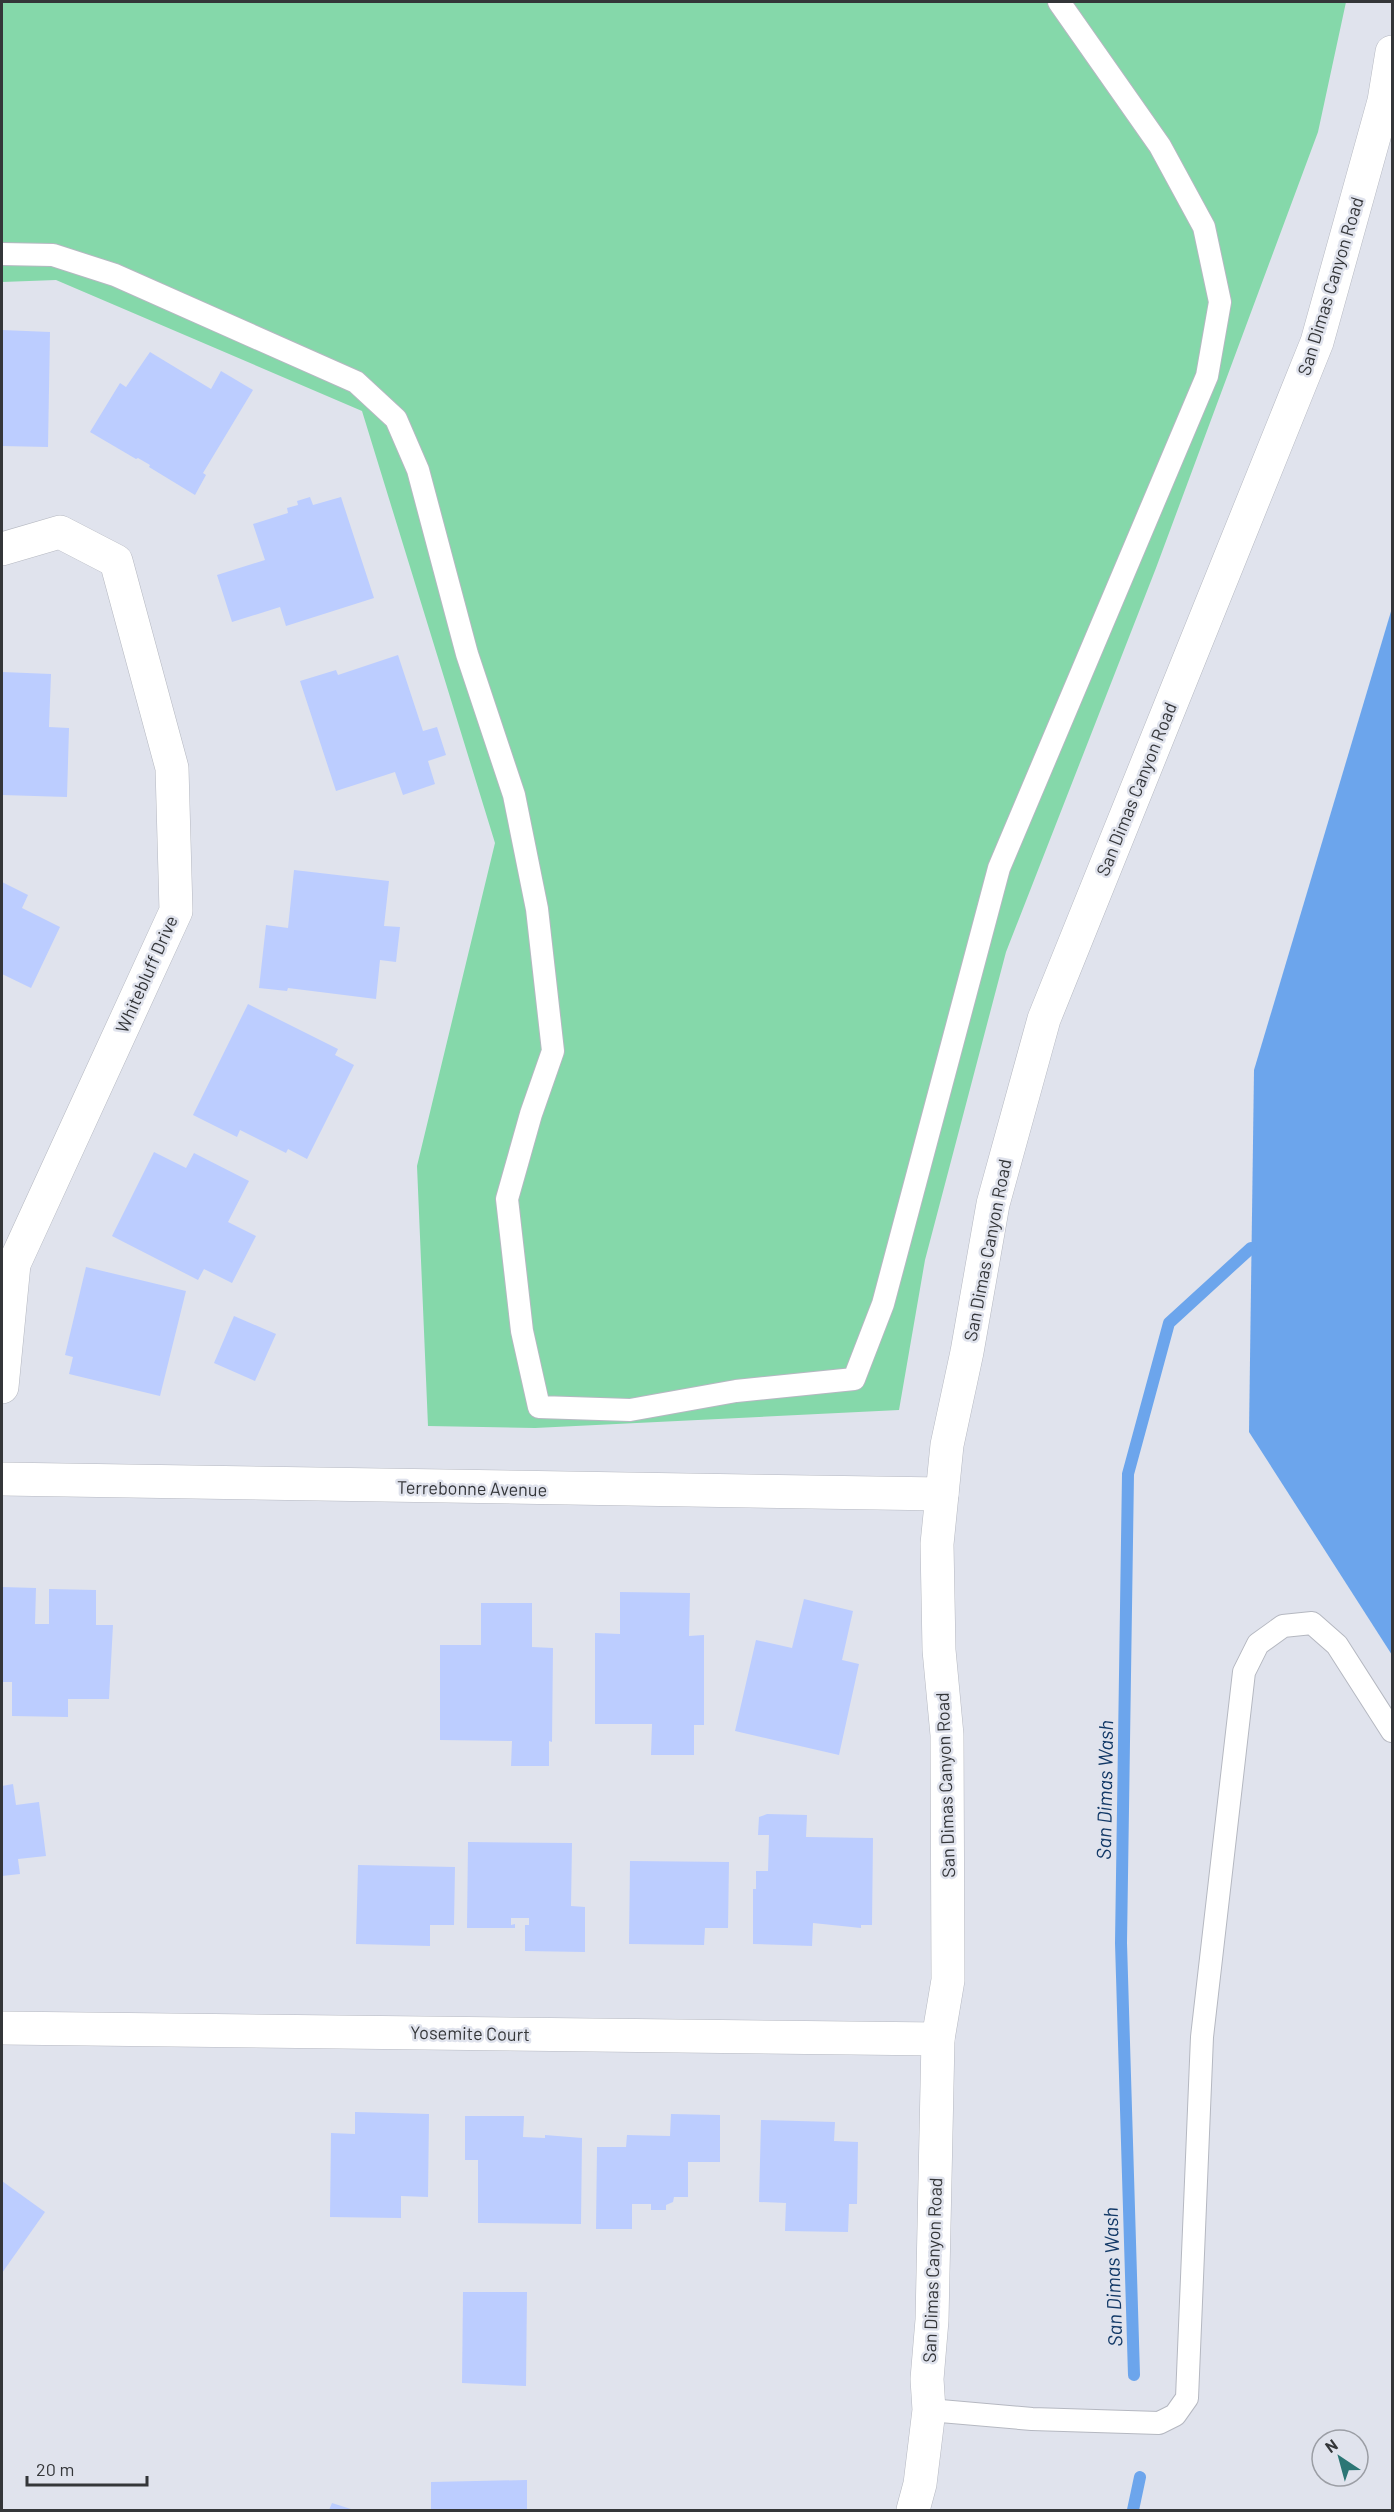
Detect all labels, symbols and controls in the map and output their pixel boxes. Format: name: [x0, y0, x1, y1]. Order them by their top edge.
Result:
street label: San Dimas Canyon Road: [1292, 194, 1368, 378]
street label: San Dimas Canyon Road: [1091, 699, 1181, 879]
street label: Whitebluff Drive: [110, 912, 182, 1036]
street label: San Dimas Canyon Road: [959, 1157, 1015, 1343]
street label: Terrebonne Avenue: [397, 1476, 547, 1500]
street label: San Dimas Canyon Road: [931, 1692, 959, 1878]
water label: San Dimas Wash: [1091, 1720, 1117, 1860]
street label: Yosemite Court: [410, 2021, 530, 2045]
street label: San Dimas Canyon Road: [918, 2177, 946, 2363]
water label: San Dimas Wash: [1098, 2207, 1126, 2347]
north arrow: [1310, 2428, 1370, 2488]
text: N: [1321, 2435, 1341, 2456]
scale bar: [27, 2449, 147, 2487]
text: 20 m: [36, 2458, 74, 2480]

